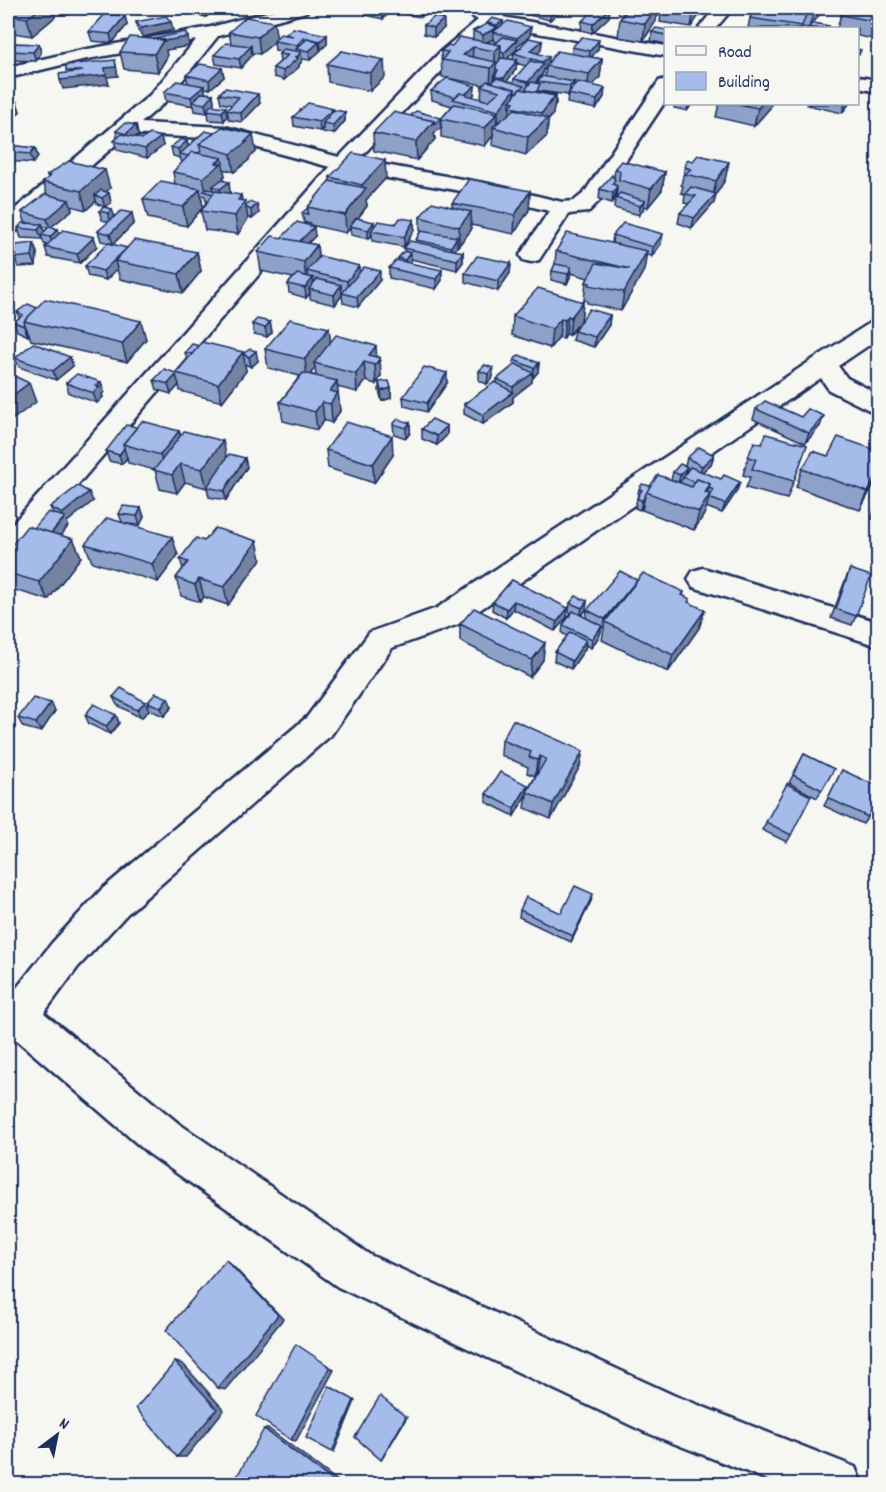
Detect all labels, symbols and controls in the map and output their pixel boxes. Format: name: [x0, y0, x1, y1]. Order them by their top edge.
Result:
legend: [664, 27, 859, 105]
text: Road: [718, 41, 752, 66]
text: Building: [718, 71, 770, 96]
north arrow: [27, 1405, 87, 1465]
text: N: [54, 1413, 73, 1436]

